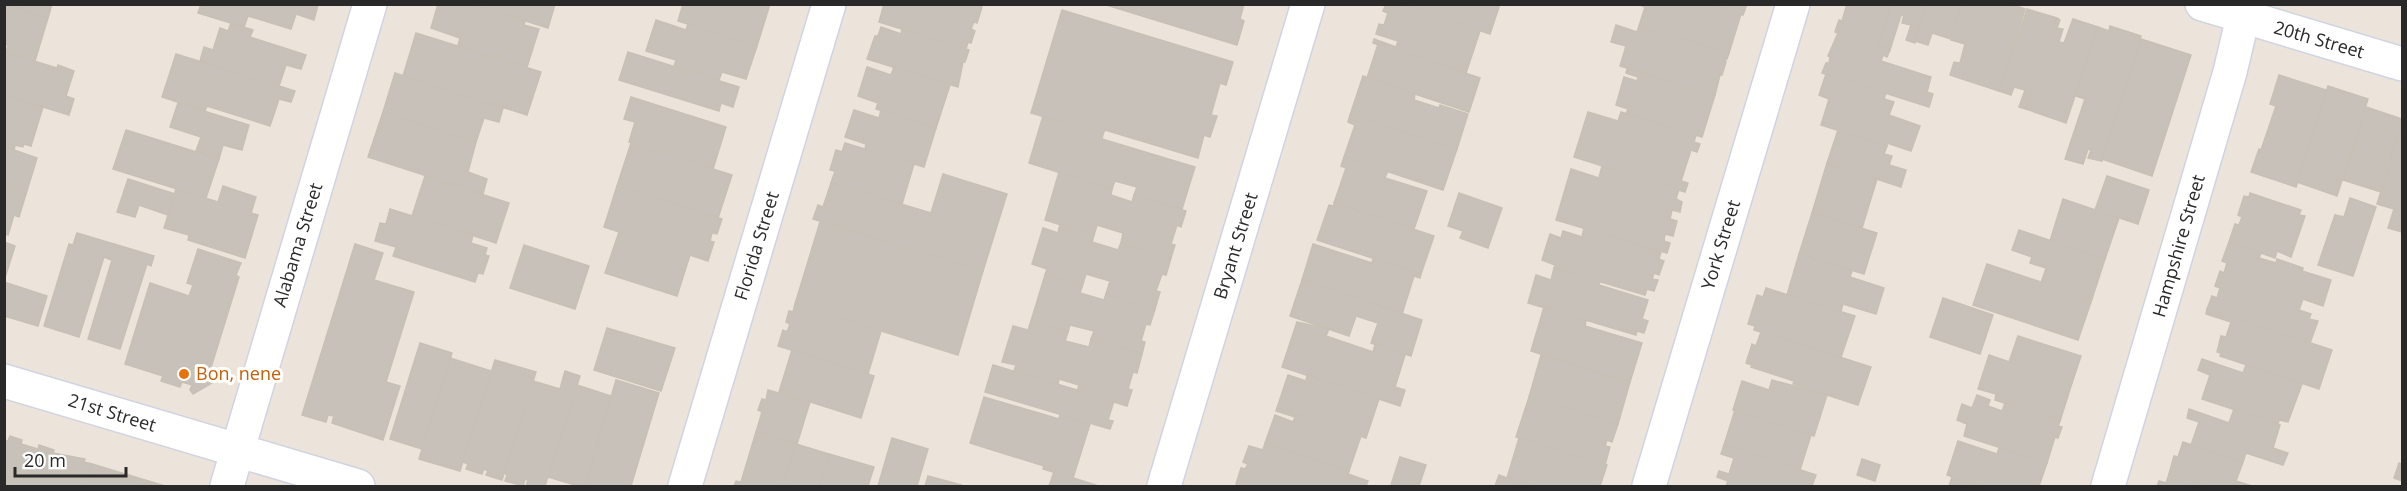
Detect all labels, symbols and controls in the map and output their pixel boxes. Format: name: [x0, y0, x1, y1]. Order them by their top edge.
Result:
street label: 20th Street: [2271, 15, 2367, 63]
street label: Hampshire Street: [2146, 172, 2210, 320]
street label: Alabama Street: [267, 180, 327, 310]
street label: Florida Street: [728, 188, 784, 303]
street label: Bryant Street: [1207, 189, 1263, 302]
street label: York Street: [1695, 197, 1745, 293]
place label: Bon, nene: [196, 361, 281, 385]
marker: Bon, nene: [177, 367, 191, 381]
street label: 21st Street: [65, 387, 159, 437]
scale bar: [15, 440, 126, 478]
text: 20 m: [24, 448, 66, 472]

